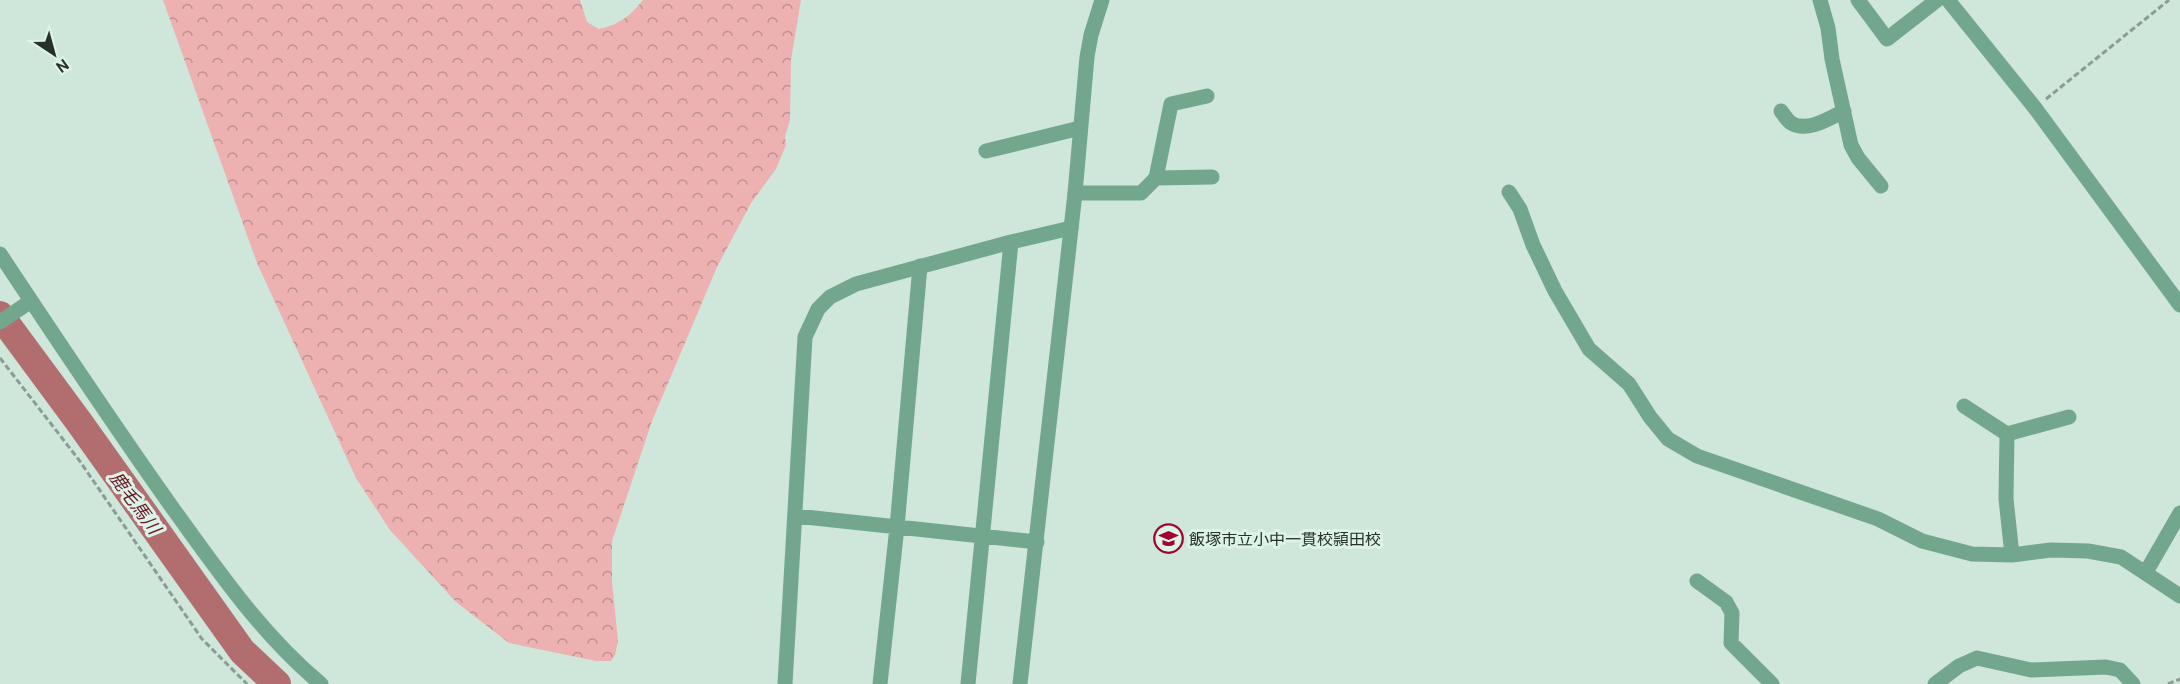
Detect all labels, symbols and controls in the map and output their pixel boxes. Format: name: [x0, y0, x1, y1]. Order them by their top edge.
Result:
north arrow: [24, 24, 84, 84]
text: N: [52, 55, 73, 77]
water label: 鹿毛馬川: [105, 467, 166, 540]
school or university icon: 飯塚市立小中一貫校頴田校: [1152, 523, 1184, 555]
place label: 飯塚市立小中一貫校頴田校: [1189, 530, 1381, 549]

